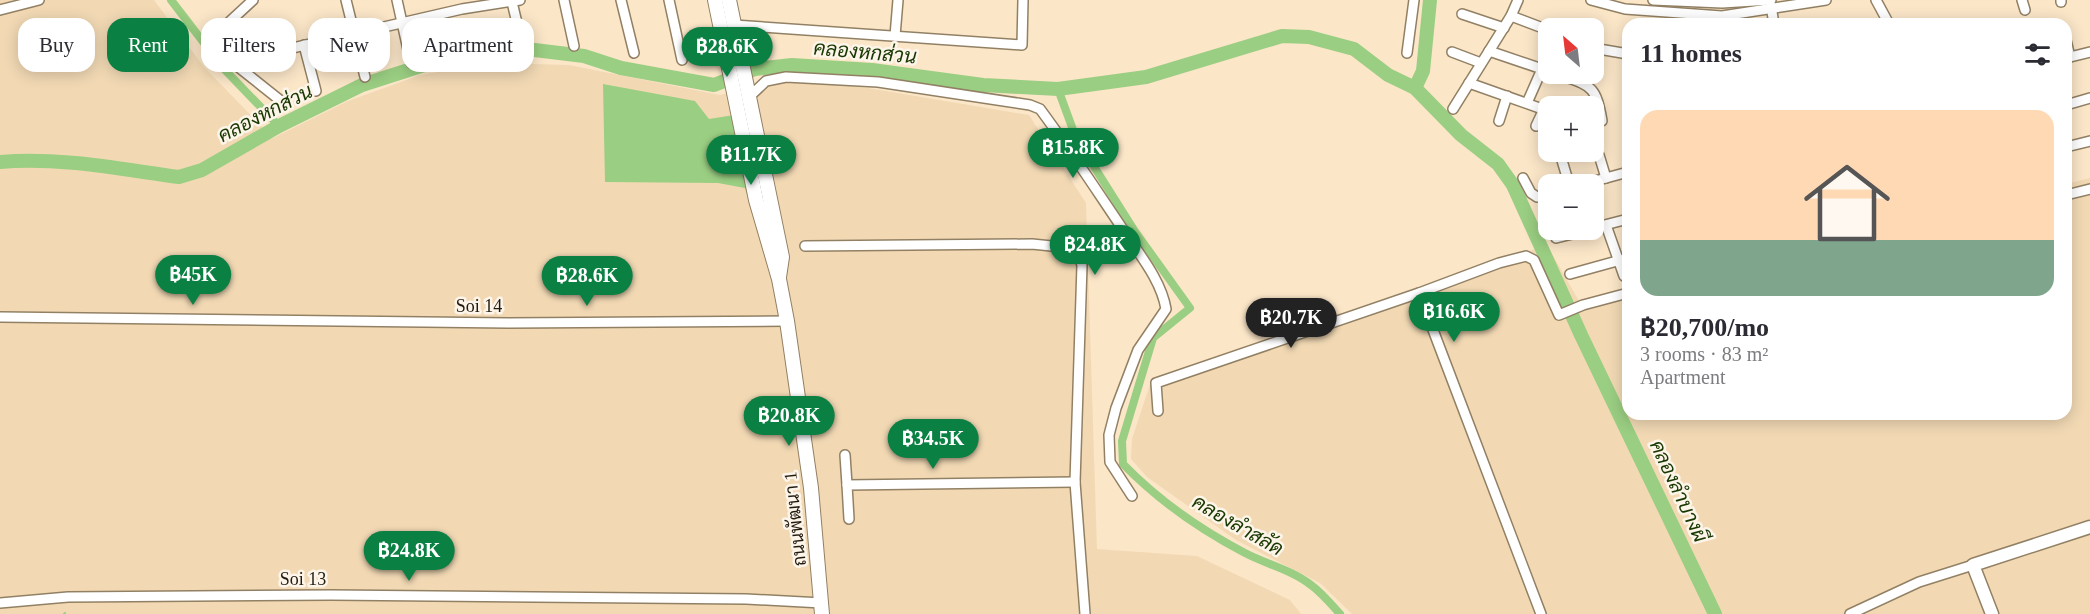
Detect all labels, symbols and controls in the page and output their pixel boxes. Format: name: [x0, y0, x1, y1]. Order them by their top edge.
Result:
chip: Buy: [18, 18, 95, 72]
chip: Rent: [107, 18, 189, 72]
chip: Filters: [201, 18, 296, 72]
chip: New: [308, 18, 390, 72]
chip: Apartment: [402, 18, 534, 72]
north arrow: [1538, 18, 1604, 84]
map controls: [1538, 18, 1604, 240]
pin: ฿28.6K: [678, 27, 776, 78]
text: ฿28.6K: [696, 35, 758, 57]
water label: คลองหกส่วน: [813, 36, 918, 67]
icon: filters: [2021, 38, 2054, 71]
text: 11 homes: [1640, 39, 1742, 68]
water label: คลองหกส่วน: [214, 79, 316, 146]
button: +: [1538, 96, 1604, 162]
pin: ฿15.8K: [1024, 128, 1122, 179]
pin: ฿11.7K: [702, 135, 800, 186]
text: ฿15.8K: [1042, 136, 1104, 158]
text: ฿11.7K: [720, 143, 782, 165]
icon: home: [1793, 149, 1901, 257]
button: −: [1538, 174, 1604, 240]
pin: ฿24.8K: [1046, 225, 1144, 276]
text: ฿24.8K: [1064, 233, 1126, 255]
pin: ฿45K: [157, 255, 229, 306]
pin: ฿28.6K: [538, 256, 636, 307]
text: ฿45K: [169, 263, 217, 285]
text: ฿28.6K: [556, 264, 618, 286]
pin: ฿16.6K: [1405, 292, 1503, 343]
street label: Soi 14: [456, 296, 502, 316]
pin: ฿20.7K: [1242, 298, 1340, 349]
text: ฿16.6K: [1423, 300, 1485, 322]
text: ฿20.7K: [1260, 306, 1322, 328]
text: ฿20,700/mo: [1640, 313, 1769, 342]
text: 3 rooms · 83 m²: [1640, 343, 1768, 365]
text: Apartment: [1640, 366, 1726, 388]
pin: ฿20.8K: [740, 396, 838, 447]
text: ฿20.8K: [758, 404, 820, 426]
pin: ฿34.5K: [884, 419, 982, 470]
text: ฿34.5K: [902, 427, 964, 449]
water label: คลองลำบางผี: [1646, 436, 1714, 546]
street label: ถนนพัฒนา 1: [779, 471, 810, 567]
water label: คลองลำสลัด: [1189, 489, 1288, 560]
pin: ฿24.8K: [360, 531, 458, 582]
text: ฿24.8K: [378, 539, 440, 561]
street label: Soi 13: [280, 569, 326, 589]

